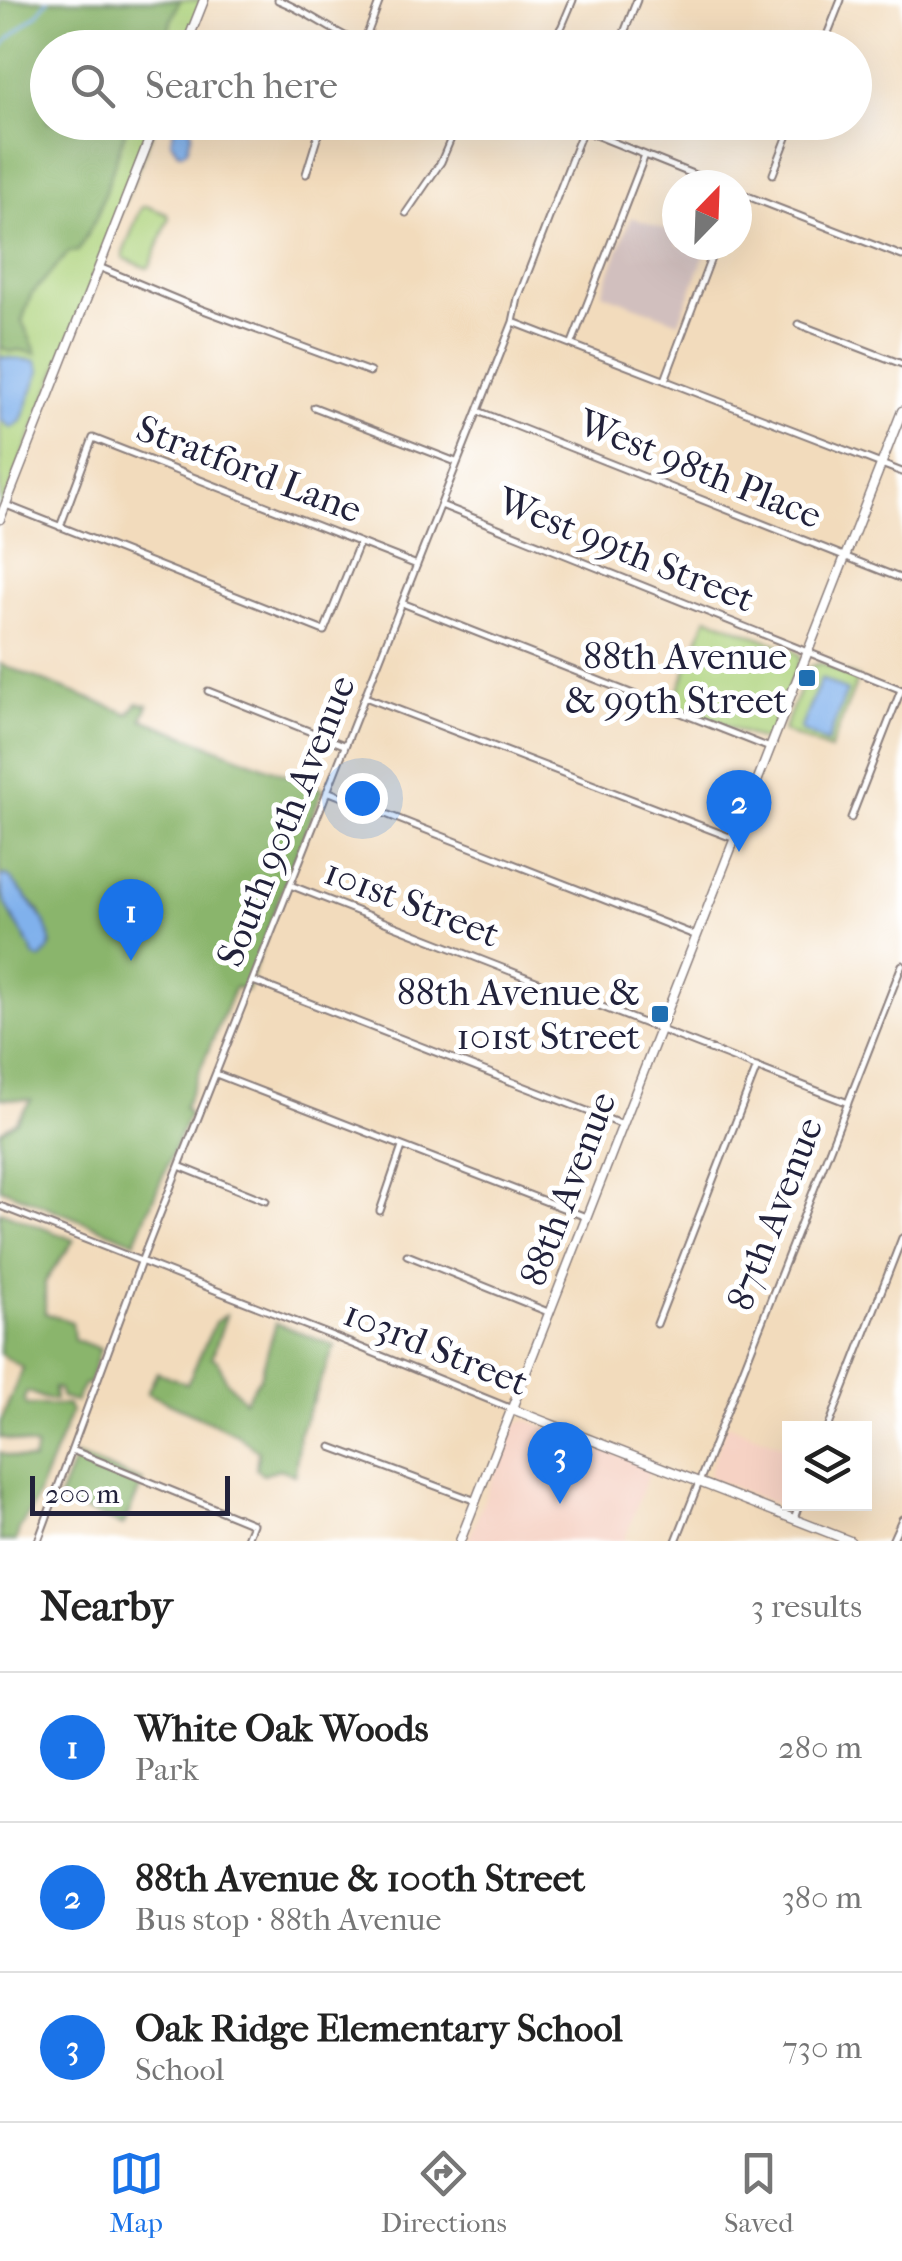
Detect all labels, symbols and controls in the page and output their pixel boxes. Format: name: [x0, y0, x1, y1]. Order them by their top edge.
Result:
search box: [30, 30, 872, 140]
icon: search: [65, 58, 120, 113]
text: Search here: [145, 63, 338, 108]
north arrow: [662, 170, 752, 260]
street label: West 98th Place: [571, 399, 828, 538]
street label: Stratford Lane: [130, 405, 368, 533]
street label: West 99th Street: [490, 478, 761, 622]
place label: 88th Avenue & 99th Street: [564, 634, 787, 723]
marker: 88th Avenue & 99th Street: [796, 667, 818, 689]
street label: South 90th Avenue: [207, 669, 365, 973]
pin: 2: [706, 770, 772, 852]
your location: [337, 773, 388, 824]
street label: 101st Street: [318, 849, 506, 957]
pin: 1: [98, 878, 164, 961]
place label: 88th Avenue & 101st Street: [397, 970, 640, 1059]
marker: 88th Avenue & 101st Street: [649, 1003, 671, 1025]
street label: 88th Avenue: [510, 1086, 626, 1292]
street label: 87th Avenue: [718, 1111, 832, 1317]
street label: 103rd Street: [337, 1291, 535, 1405]
map controls: [782, 1421, 872, 1511]
button: layers: [782, 1421, 872, 1511]
pin: 3: [528, 1422, 592, 1504]
scale bar: [30, 1471, 230, 1516]
text: 200 m: [45, 1477, 120, 1510]
text: Nearby: [40, 1582, 172, 1631]
text: 3 results: [751, 1588, 862, 1625]
text: White Oak Woods: [135, 1706, 429, 1751]
text: 1: [67, 1729, 78, 1766]
text: 280 m: [778, 1729, 862, 1766]
text: Park: [135, 1751, 199, 1788]
text: 88th Avenue & 100th Street: [135, 1856, 585, 1901]
text: 2: [64, 1879, 81, 1916]
text: 380 m: [782, 1879, 862, 1916]
text: Bus stop · 88th Avenue: [135, 1901, 441, 1938]
text: Oak Ridge Elementary School: [135, 2006, 623, 2051]
text: 3: [66, 2029, 79, 2066]
text: 730 m: [782, 2029, 862, 2066]
text: School: [135, 2051, 224, 2088]
tab: Map: [109, 2146, 164, 2239]
tab: Directions: [381, 2146, 507, 2239]
tab: Saved: [724, 2146, 793, 2239]

